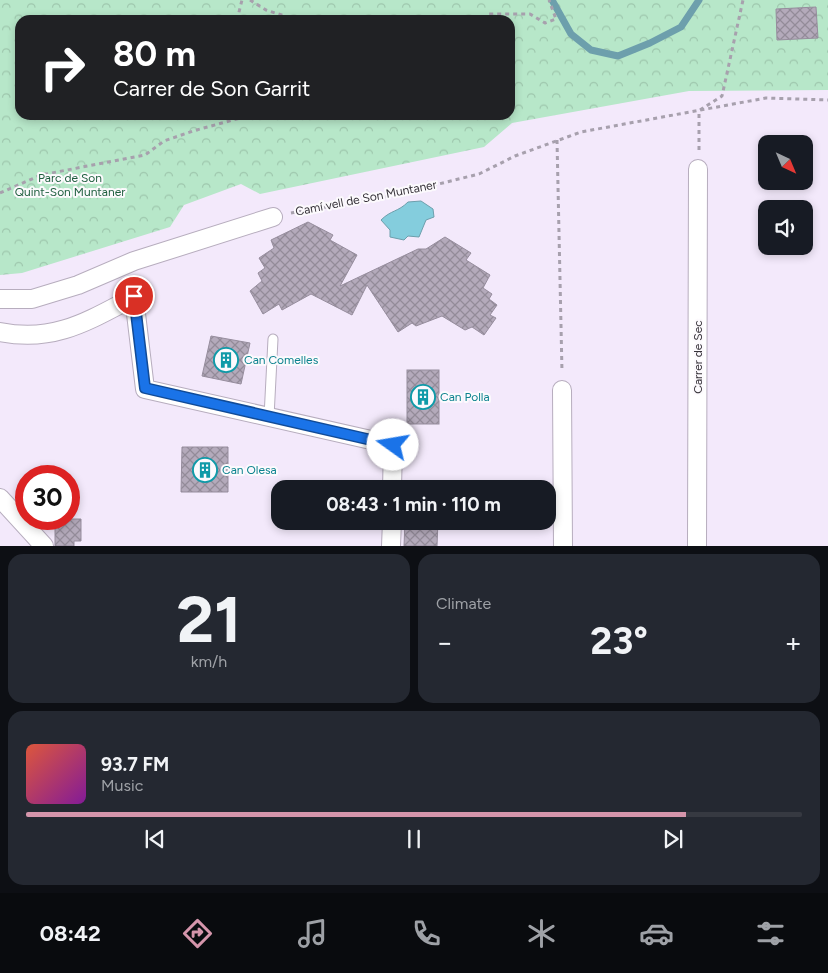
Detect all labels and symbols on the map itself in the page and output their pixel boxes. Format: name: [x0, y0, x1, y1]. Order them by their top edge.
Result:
north arrow: [758, 135, 812, 190]
park label: Parc de Son Quint-Son Muntaner: [15, 171, 125, 199]
street label: Camí vell de Son Muntaner: [294, 177, 438, 219]
pin: [113, 275, 155, 317]
street label: Carrer de Sec: [691, 320, 705, 394]
building icon: Can Comelles: [213, 347, 239, 373]
place label: Can Comelles: [244, 353, 319, 367]
building icon: Can Polla: [410, 384, 436, 410]
place label: Can Polla: [440, 390, 490, 404]
position arrow: [366, 418, 418, 470]
building icon: Can Olesa: [192, 457, 218, 483]
place label: Can Olesa: [222, 463, 277, 477]
speed limit sign: 30: [15, 465, 80, 530]

